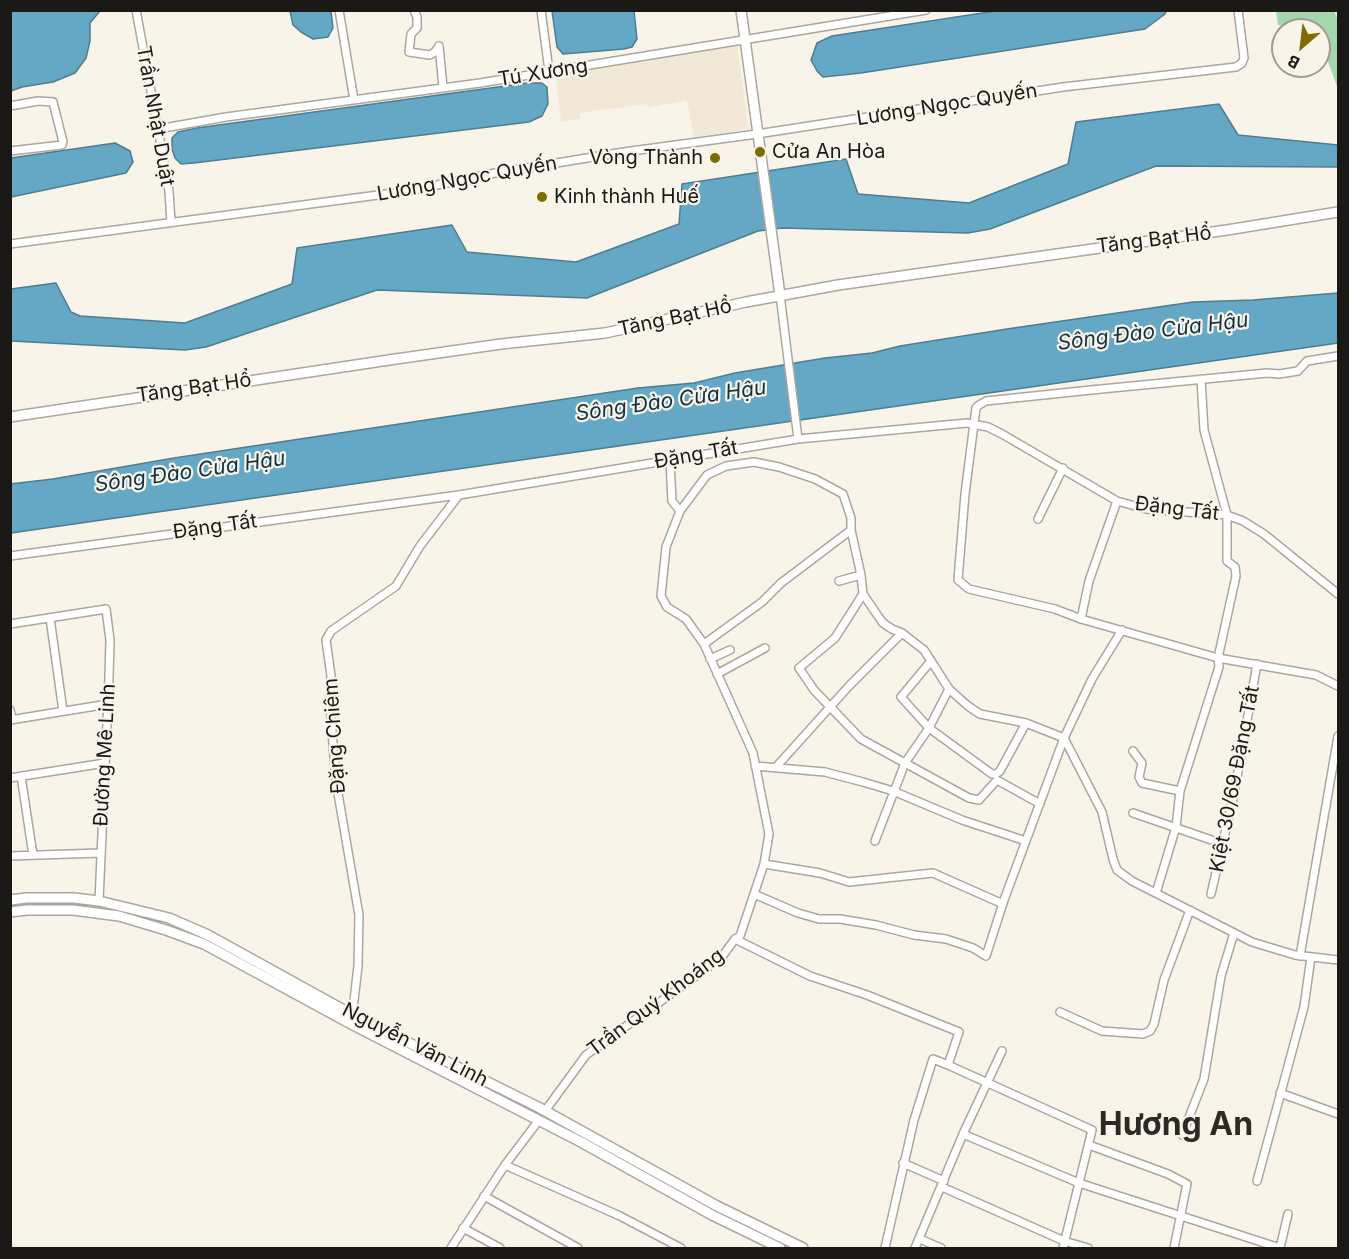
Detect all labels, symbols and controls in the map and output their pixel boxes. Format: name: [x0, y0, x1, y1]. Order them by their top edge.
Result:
north arrow: [1271, 18, 1331, 78]
street label: Trần Nhật Duật: [131, 44, 179, 188]
text: B: [1284, 51, 1303, 73]
street label: Tú Xương: [497, 54, 589, 92]
street label: Lương Ngọc Quyến: [855, 79, 1039, 131]
place label: Cửa An Hòa: [772, 140, 885, 164]
marker: Cửa An Hòa: [753, 145, 767, 159]
place label: Vòng Thành: [589, 146, 703, 170]
street label: Lương Ngọc Quyến: [375, 151, 559, 207]
marker: Vòng Thành: [708, 151, 722, 165]
place label: Kinh thành Huế: [554, 185, 699, 209]
marker: Kinh thành Huế: [535, 190, 549, 204]
street label: Tăng Bạt Hổ: [1095, 221, 1213, 259]
street label: Tăng Bạt Hổ: [616, 294, 734, 342]
water label: Sông Đào Cửa Hậu: [1056, 308, 1250, 356]
street label: Tăng Bạt Hổ: [135, 368, 253, 408]
water label: Sông Đào Cửa Hậu: [574, 375, 768, 427]
street label: Đặng Tất: [652, 436, 740, 474]
water label: Sông Đào Cửa Hậu: [93, 446, 287, 498]
street label: Đặng Tất: [1134, 492, 1220, 526]
street label: Đặng Tất: [171, 509, 259, 545]
street label: Đặng Chiêm: [319, 677, 351, 795]
street label: Đường Mê Linh: [89, 683, 121, 827]
street label: Kiệt 30/69 Đặng Tất: [1205, 684, 1265, 874]
street label: Trần Quý Khoáng: [583, 944, 729, 1062]
street label: Nguyễn Văn Linh: [338, 998, 492, 1092]
district label: Hương An: [1099, 1106, 1253, 1144]

